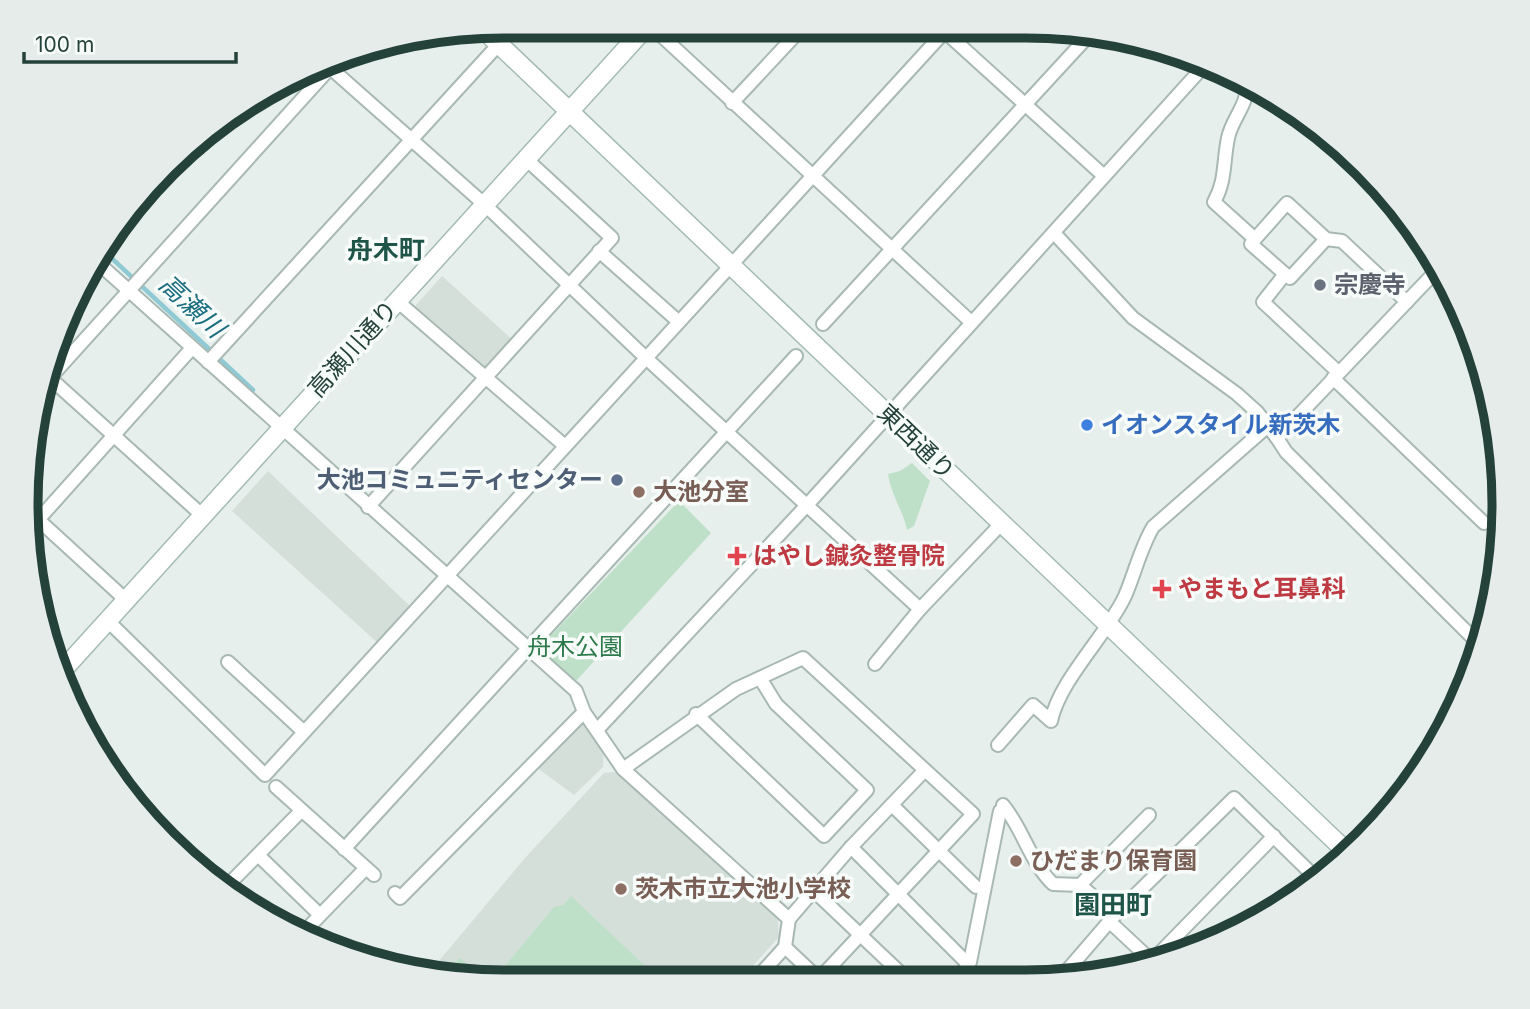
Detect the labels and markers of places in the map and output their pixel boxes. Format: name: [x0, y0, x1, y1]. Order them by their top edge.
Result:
place label: 宗慶寺: [1334, 270, 1406, 299]
marker: 宗慶寺: [1312, 277, 1328, 293]
place label: イオンスタイル新茨木: [1101, 410, 1341, 439]
marker: イオンスタイル新茨木: [1079, 417, 1095, 433]
place label: 大池コミュニティセンター: [316, 465, 603, 494]
marker: 大池コミュニティセンター: [609, 472, 625, 488]
place label: 大池分室: [653, 477, 749, 506]
marker: 大池分室: [631, 484, 647, 500]
place label: はやし鍼灸整骨院: [753, 541, 945, 570]
marker: はやし鍼灸整骨院: [727, 546, 747, 566]
place label: やまもと耳鼻科: [1178, 574, 1346, 603]
marker: やまもと耳鼻科: [1152, 579, 1172, 599]
place label: ひだまり保育園: [1030, 846, 1198, 875]
marker: ひだまり保育園: [1008, 853, 1024, 869]
place label: 茨木市立大池小学校: [635, 874, 851, 903]
marker: 茨木市立大池小学校: [613, 881, 629, 897]

